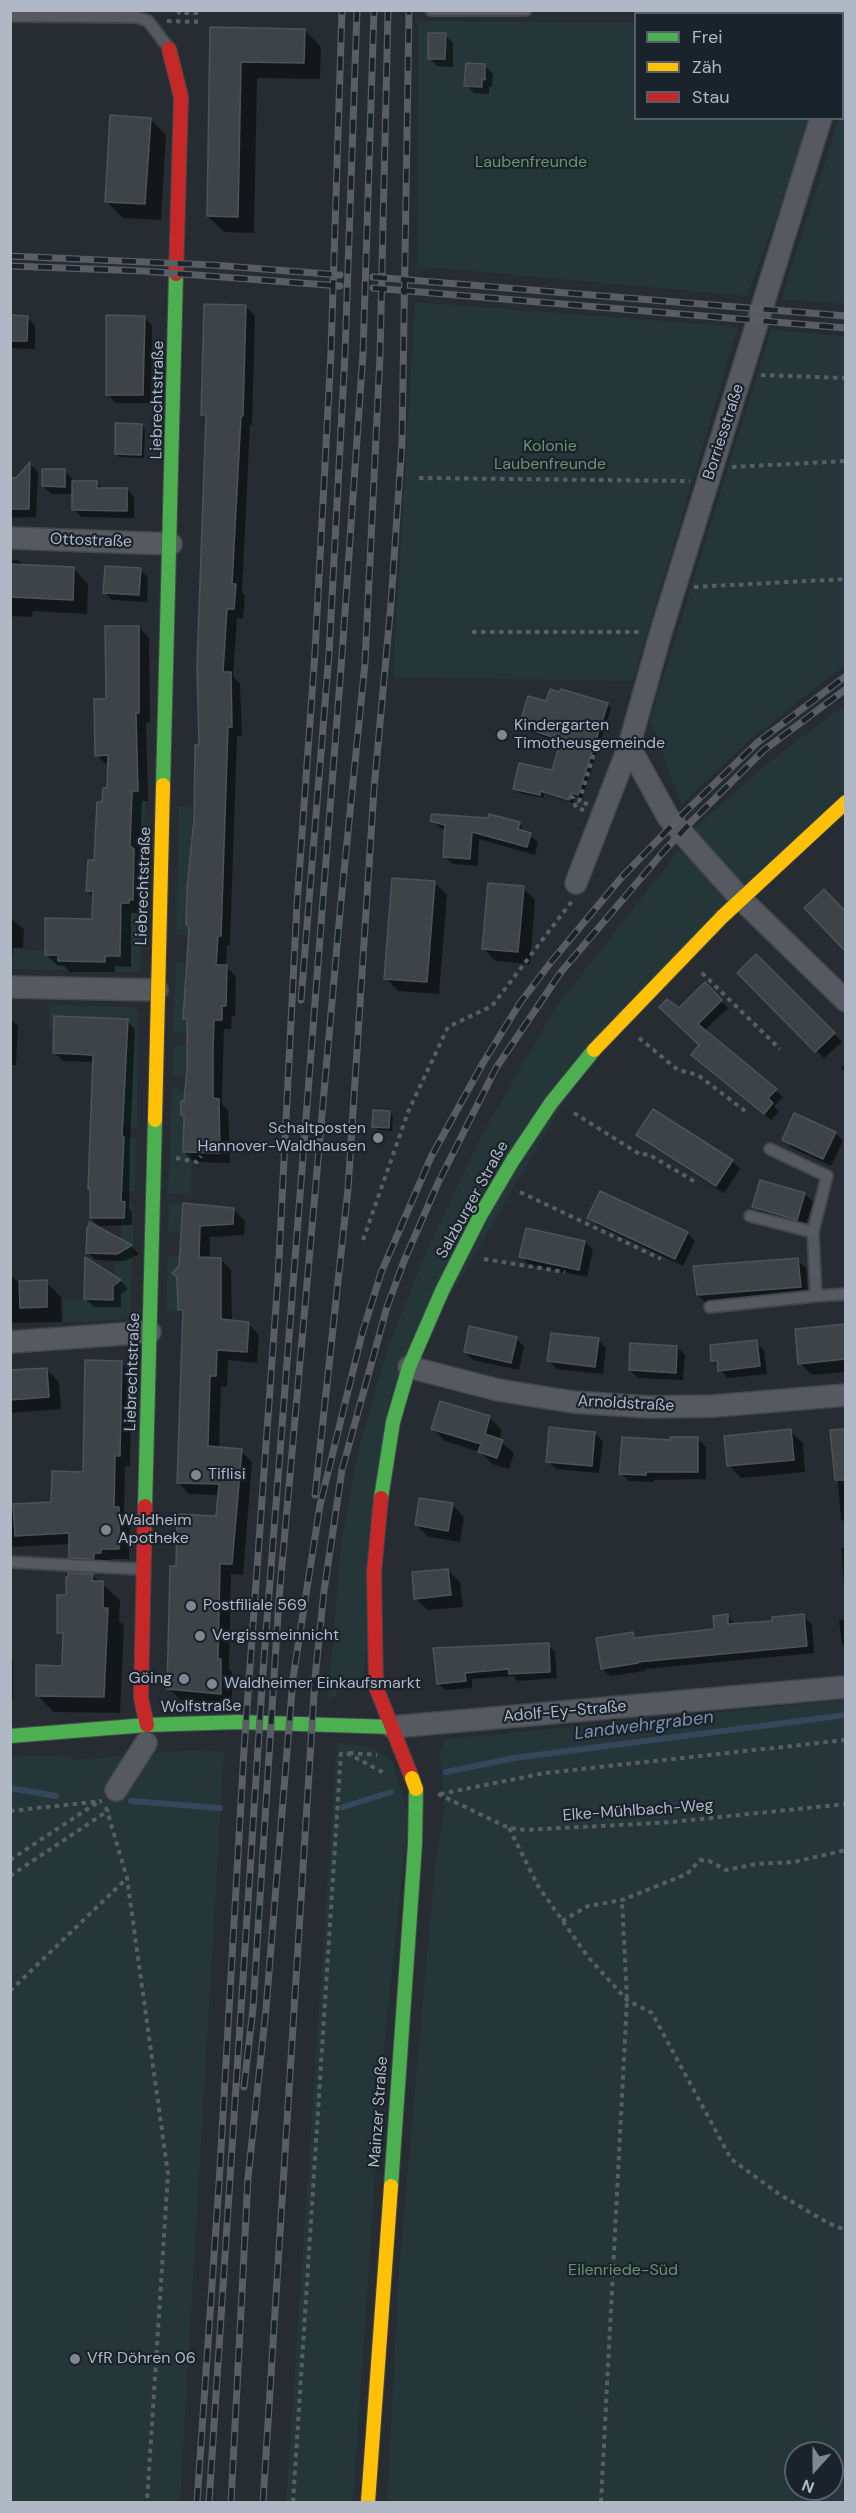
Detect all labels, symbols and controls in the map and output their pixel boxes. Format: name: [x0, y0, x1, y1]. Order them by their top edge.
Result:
legend: [634, 12, 844, 120]
text: Frei: [692, 25, 723, 49]
text: Zäh: [692, 55, 722, 79]
text: Stau: [692, 85, 730, 109]
park label: Laubenfreunde: [475, 153, 587, 173]
street label: Liebrechtstraße: [147, 340, 169, 460]
street label: Borriesstraße: [699, 382, 749, 482]
park label: Kolonie Laubenfreunde: [494, 437, 606, 475]
street label: Ottostraße: [50, 530, 132, 552]
place label: Kindergarten Timotheusgemeinde: [514, 716, 665, 754]
marker: Kindergarten Timotheusgemeinde: [495, 728, 509, 742]
street label: Liebrechtstraße: [132, 826, 156, 946]
place label: Schaltposten Hannover-Waldhausen: [197, 1119, 366, 1157]
marker: Schaltposten Hannover-Waldhausen: [371, 1131, 385, 1145]
street label: Salzburger Straße: [433, 1138, 513, 1262]
street label: Liebrechtstraße: [121, 1312, 145, 1432]
street label: Arnoldstraße: [577, 1392, 675, 1416]
place label: Tiflisi: [208, 1465, 246, 1485]
marker: Tiflisi: [189, 1468, 203, 1482]
place label: Waldheim Apotheke: [118, 1511, 191, 1549]
marker: Waldheim Apotheke: [99, 1523, 113, 1537]
place label: Postfiliale 569: [203, 1596, 307, 1616]
marker: Postfiliale 569: [184, 1599, 198, 1613]
place label: Vergissmeinnicht: [212, 1626, 339, 1646]
marker: Vergissmeinnicht: [193, 1629, 207, 1643]
place label: Göing: [128, 1669, 172, 1689]
marker: Göing: [177, 1672, 191, 1686]
place label: Waldheimer Einkaufsmarkt: [224, 1674, 421, 1694]
marker: Waldheimer Einkaufsmarkt: [205, 1677, 219, 1691]
street label: Wolfstraße: [160, 1697, 242, 1717]
street label: Adolf-Ey-Straße: [503, 1697, 627, 1727]
water label: Landwehrgraben: [573, 1707, 715, 1745]
street label: Elke-Mühlbach-Weg: [562, 1796, 714, 1826]
street label: Mainzer Straße: [366, 2056, 392, 2168]
park label: Eilenriede-Süd: [568, 2261, 678, 2281]
place label: VfR Döhren 06: [87, 2349, 196, 2369]
marker: VfR Döhren 06: [68, 2352, 82, 2366]
north arrow: [784, 2441, 844, 2501]
text: N: [799, 2475, 817, 2498]

